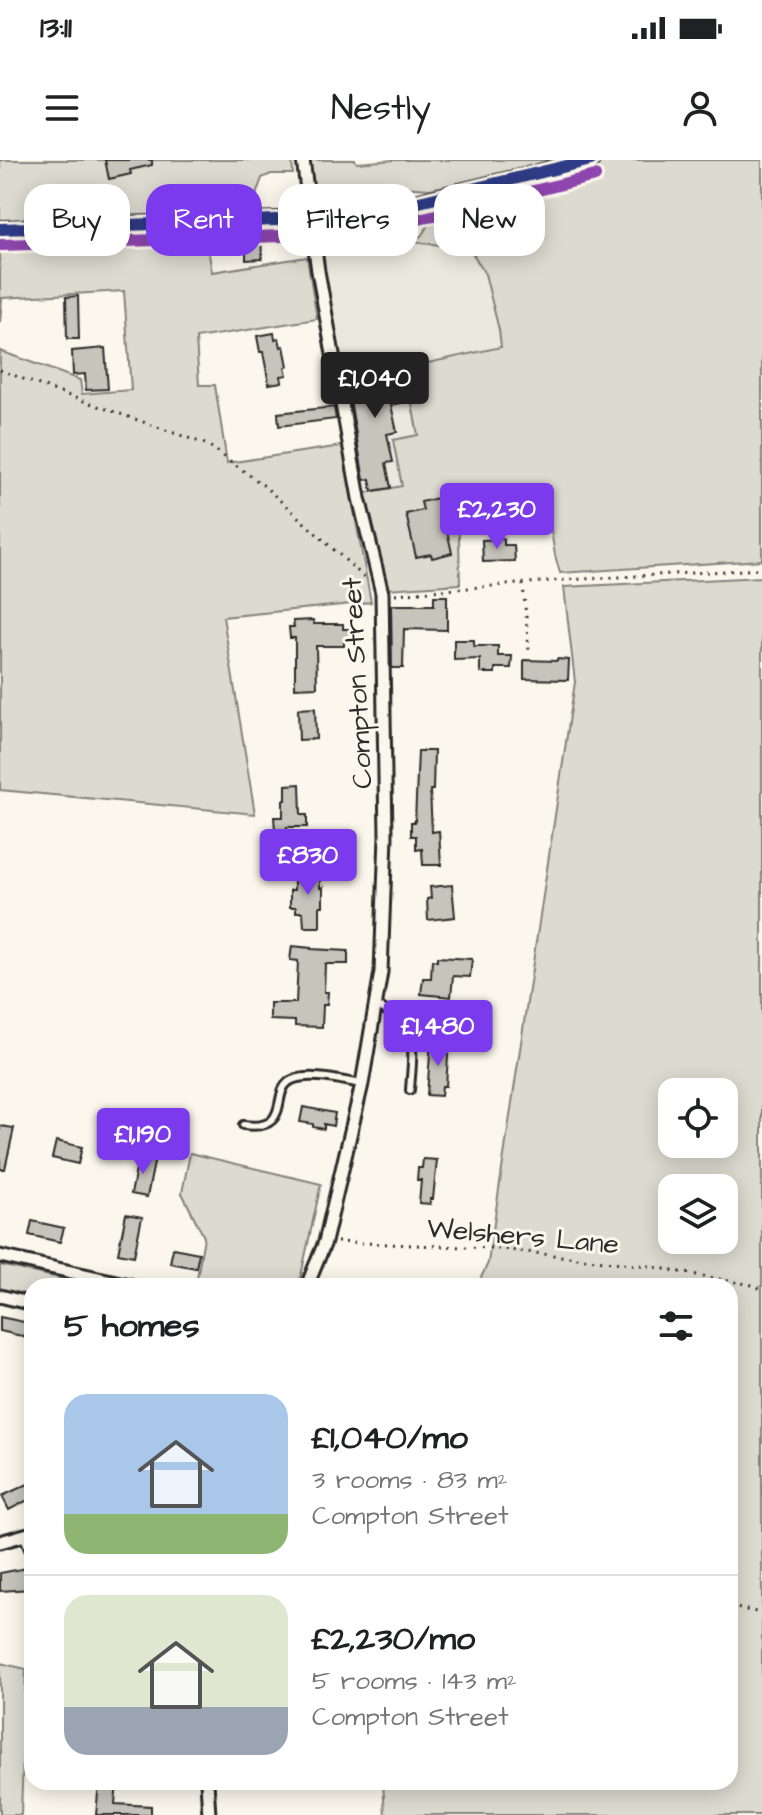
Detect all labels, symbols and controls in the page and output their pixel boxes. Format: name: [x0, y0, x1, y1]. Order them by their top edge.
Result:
text: 13:11: [40, 7, 72, 49]
text: Nestly: [331, 83, 431, 134]
icon: menu: [40, 86, 84, 130]
icon: person: [678, 86, 722, 130]
chip: Buy: [24, 184, 130, 256]
chip: Rent: [146, 184, 262, 256]
chip: Filters: [278, 184, 418, 256]
chip: New: [434, 184, 545, 256]
pin: £1,040: [310, 352, 440, 420]
text: £1,040: [339, 360, 411, 396]
pin: £2,230: [432, 483, 562, 551]
text: £2,230: [458, 491, 536, 527]
street label: Compton Street: [332, 576, 383, 790]
pin: £830: [261, 829, 355, 897]
text: £830: [278, 837, 338, 873]
pin: £1,480: [373, 1000, 503, 1068]
text: £1,480: [402, 1008, 474, 1044]
map controls: [658, 1078, 738, 1254]
button: locate: [658, 1078, 738, 1158]
pin: £1,190: [78, 1108, 208, 1176]
text: £1,190: [115, 1116, 171, 1152]
button: layers: [658, 1174, 738, 1254]
street label: Welshers Lane: [425, 1209, 620, 1264]
text: 5 homes: [64, 1302, 200, 1350]
icon: filters: [654, 1304, 698, 1348]
text: £1,040/mo: [312, 1414, 468, 1462]
icon: home: [128, 1426, 224, 1522]
text: 3 rooms · 83 m²: [312, 1462, 507, 1498]
text: Compton Street: [312, 1498, 509, 1534]
text: £2,230/mo: [312, 1615, 475, 1663]
icon: home: [128, 1627, 224, 1723]
text: 5 rooms · 143 m²: [312, 1663, 517, 1699]
text: Compton Street: [312, 1699, 509, 1735]

